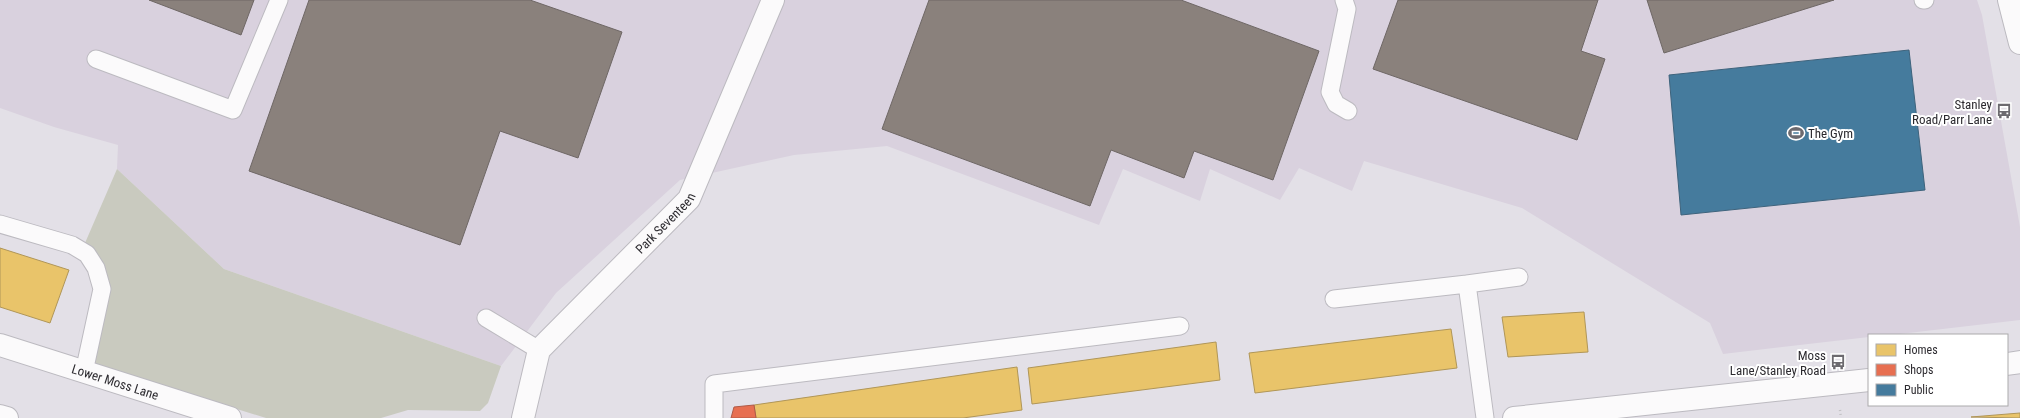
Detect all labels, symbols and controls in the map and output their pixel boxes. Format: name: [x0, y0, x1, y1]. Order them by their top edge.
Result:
place label: Stanley Road/Parr Lane: [1912, 97, 1993, 127]
bus stop icon: Stanley Road/Parr Lane: [1995, 102, 2013, 120]
sports icon: The Gym: [1787, 124, 1805, 142]
place label: The Gym: [1808, 126, 1853, 141]
street label: Park Seventeen: [632, 191, 698, 256]
legend: [1868, 334, 2008, 406]
text: Homes: [1904, 343, 1938, 357]
place label: Moss Lane/Stanley Road: [1730, 348, 1826, 378]
bus stop icon: Moss Lane/Stanley Road: [1829, 353, 1847, 371]
street label: Lower Moss Lane: [70, 361, 161, 402]
text: Shops: [1904, 363, 1933, 377]
text: Public: [1904, 383, 1934, 397]

